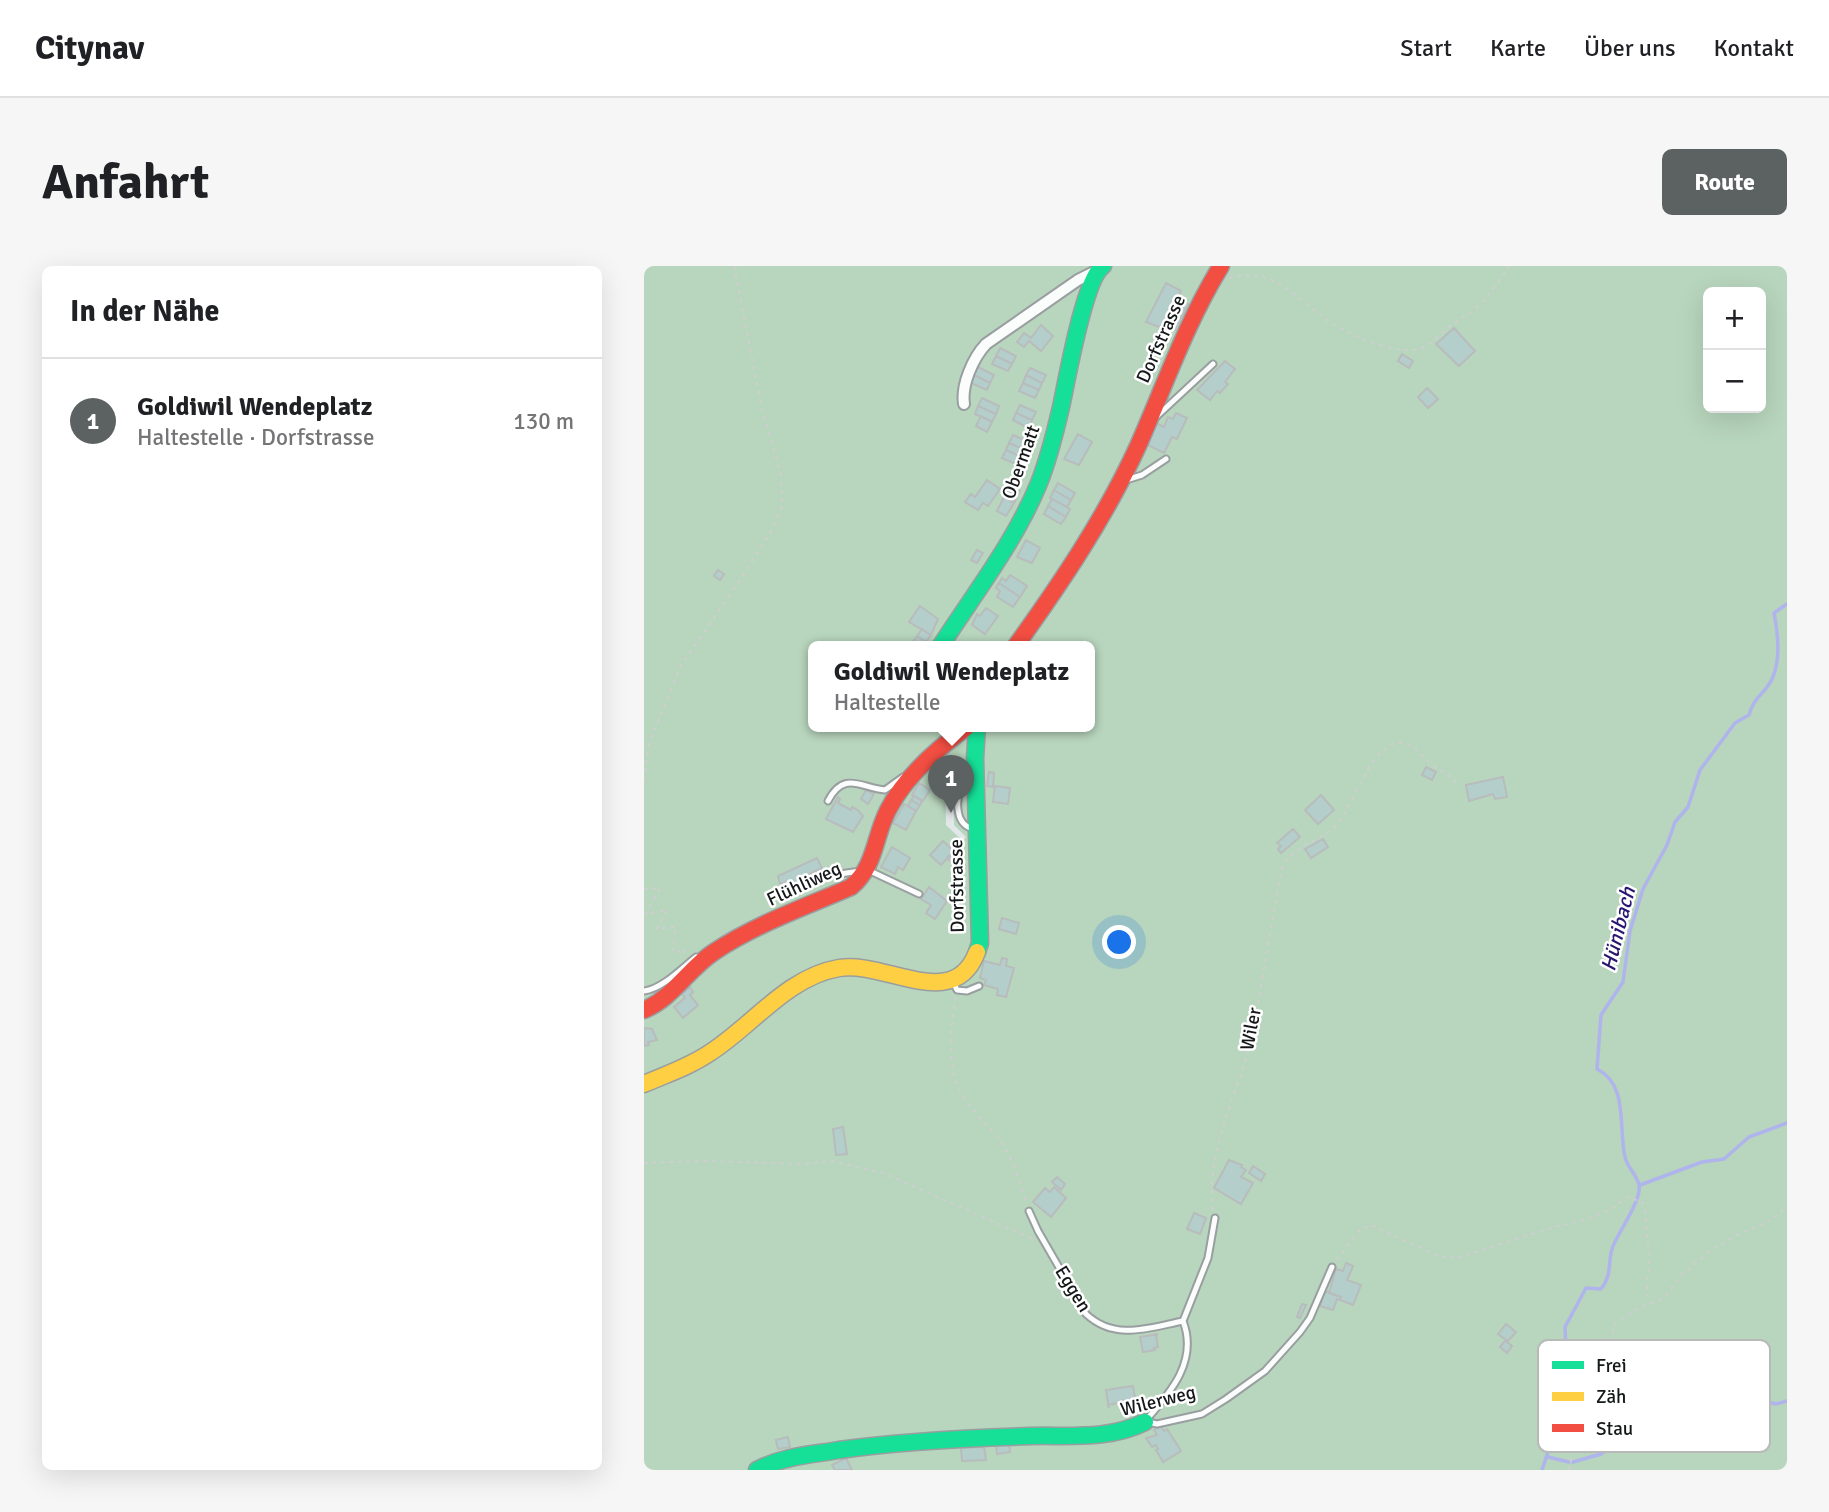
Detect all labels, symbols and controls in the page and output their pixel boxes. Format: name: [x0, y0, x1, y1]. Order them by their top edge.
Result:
text: Citynav: [35, 28, 144, 69]
text: Start: [1400, 33, 1452, 63]
text: Karte: [1490, 33, 1546, 63]
text: Über uns: [1584, 33, 1676, 63]
text: Kontakt: [1714, 33, 1794, 63]
button: Route: [1662, 149, 1787, 215]
text: Anfahrt: [42, 152, 209, 212]
map controls: [1703, 287, 1766, 413]
button: +: [1703, 287, 1766, 350]
street label: Dorfstrasse: [1131, 291, 1191, 387]
text: In der Nähe: [70, 293, 219, 330]
button: −: [1703, 350, 1766, 413]
text: Goldiwil Wendeplatz: [137, 391, 373, 423]
text: 1: [87, 407, 99, 436]
text: 130 m: [513, 407, 574, 436]
street label: Obermatt: [997, 421, 1046, 502]
text: Haltestelle · Dorfstrasse: [137, 423, 374, 452]
popup: [808, 641, 1095, 732]
text: Goldiwil Wendeplatz: [834, 656, 1069, 688]
text: Haltestelle: [834, 688, 941, 717]
pin: 1: [928, 755, 974, 813]
street label: Dorfstrasse: [944, 839, 970, 933]
street label: Flühliweg: [763, 856, 845, 912]
water label: Hünibach: [1595, 884, 1641, 974]
your location: [1102, 925, 1136, 959]
street label: Wiler: [1235, 1006, 1267, 1052]
street label: Eggen: [1049, 1261, 1097, 1317]
legend: [1538, 1340, 1770, 1452]
text: Frei: [1596, 1354, 1627, 1378]
street label: Wilerweg: [1118, 1380, 1198, 1422]
text: Zäh: [1596, 1385, 1626, 1409]
text: Stau: [1596, 1417, 1633, 1441]

